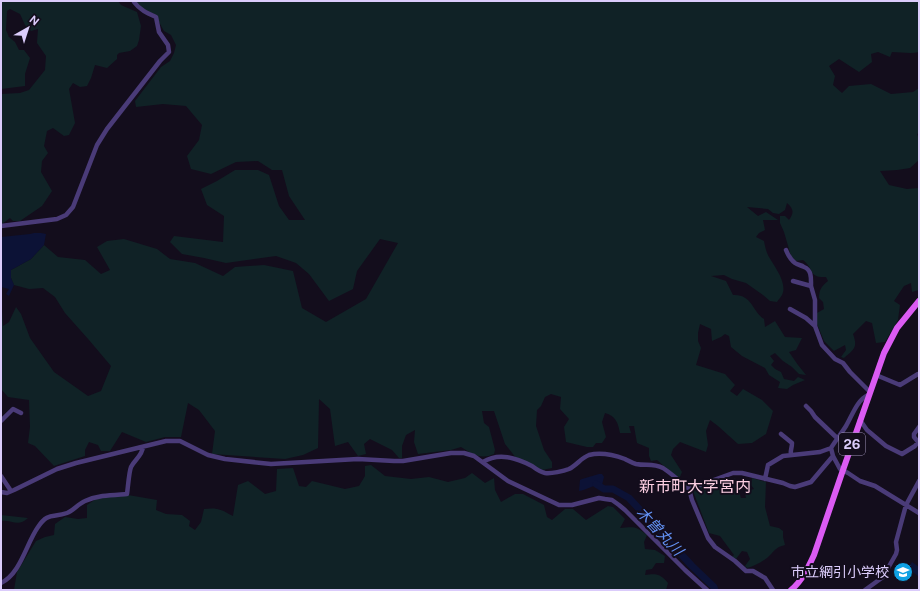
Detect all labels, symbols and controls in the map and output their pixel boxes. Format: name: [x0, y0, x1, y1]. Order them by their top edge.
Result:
north arrow: [8, 8, 48, 48]
text: N: [27, 13, 41, 28]
road number: 26: [839, 433, 865, 455]
district label: 新市町大字宮内: [639, 477, 751, 496]
water label: 木曽丸川: [633, 503, 688, 560]
school or university icon: 市立網引小学校: [892, 561, 914, 583]
place label: 市立網引小学校: [791, 564, 889, 580]

